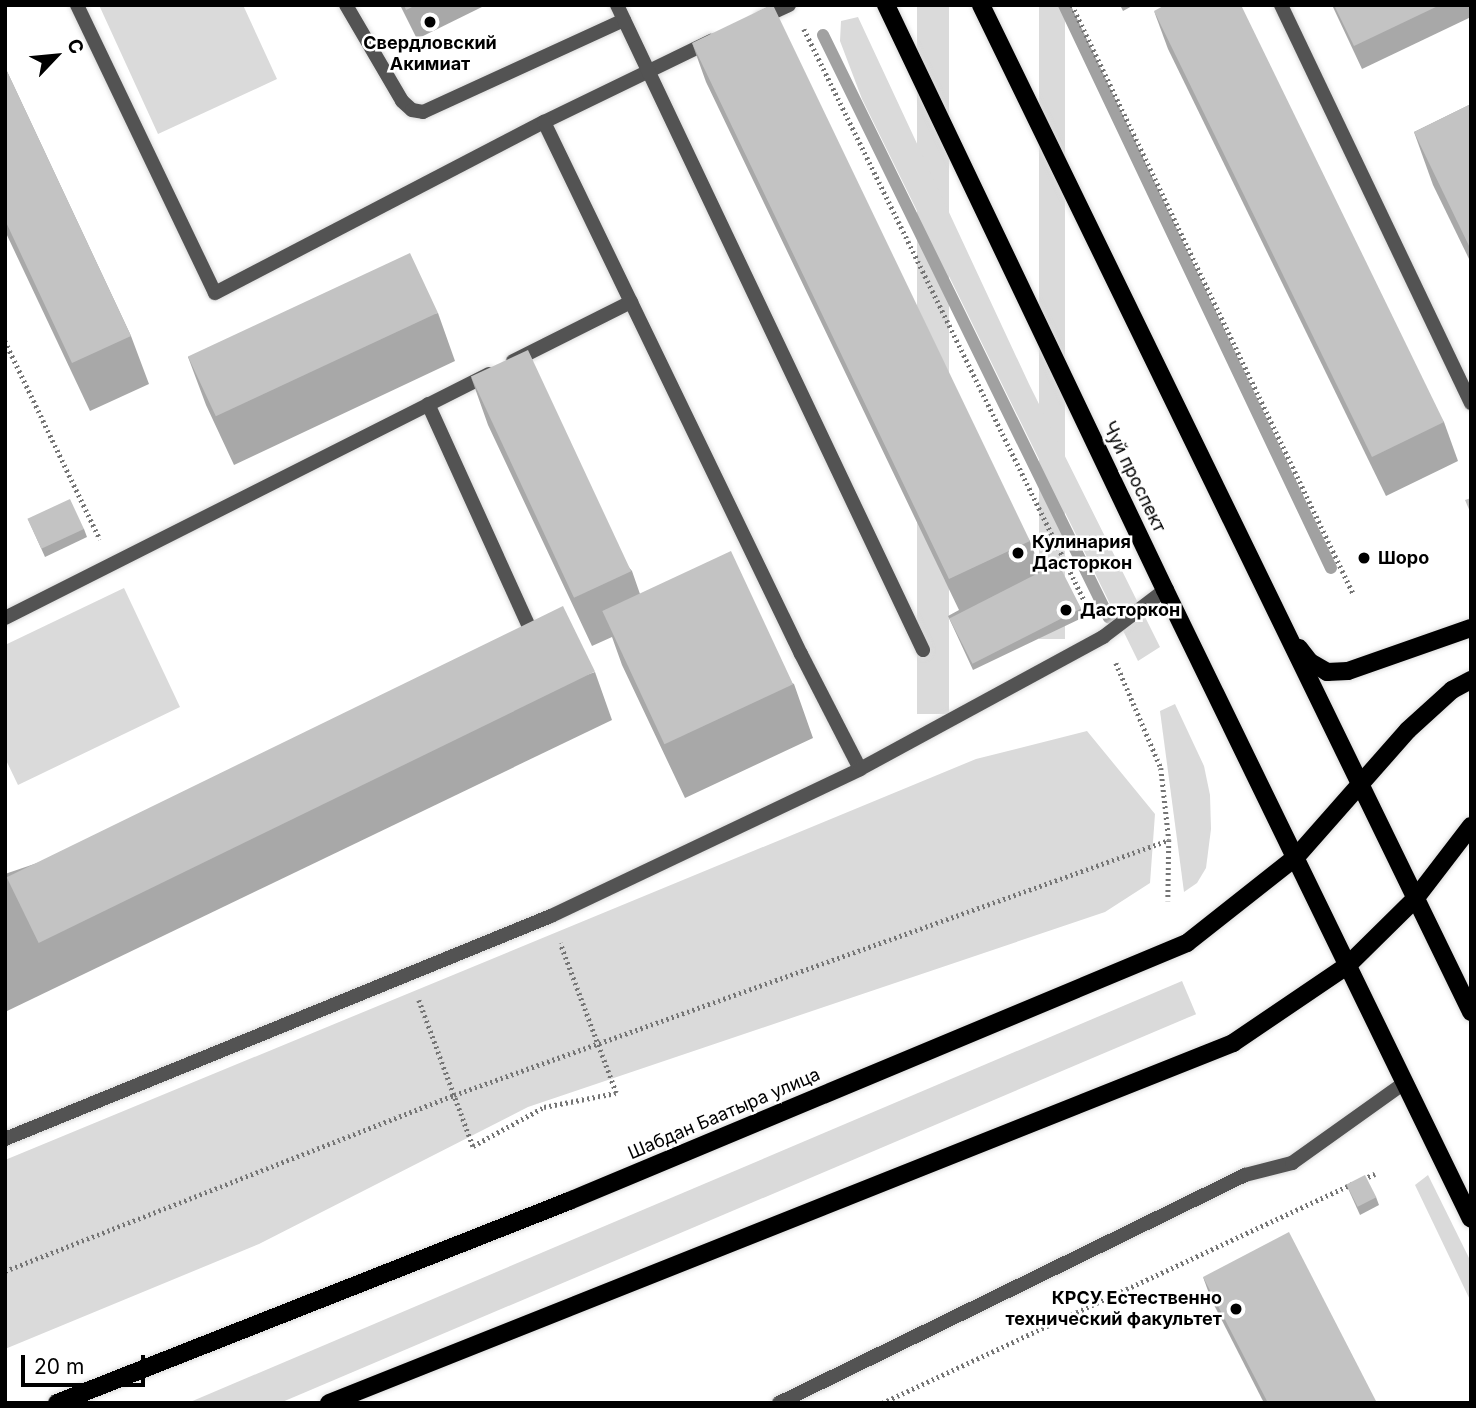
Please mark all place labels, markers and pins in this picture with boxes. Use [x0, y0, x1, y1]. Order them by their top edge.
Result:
marker: Свердловский Акимиат [422, 14, 438, 30]
place label: Свердловский Акимиат [363, 33, 497, 76]
place label: Кулинария Дасторкон [1032, 532, 1132, 574]
marker: Кулинария Дасторкон [1010, 545, 1026, 561]
place label: Шоро [1378, 547, 1429, 569]
marker: Шоро [1356, 550, 1372, 566]
place label: Дасторкон [1080, 599, 1180, 621]
marker: Дасторкон [1058, 602, 1074, 618]
place label: КРСУ Естественно технический факультет [1006, 1288, 1222, 1330]
marker: КРСУ Естественно технический факультет [1228, 1301, 1244, 1317]

